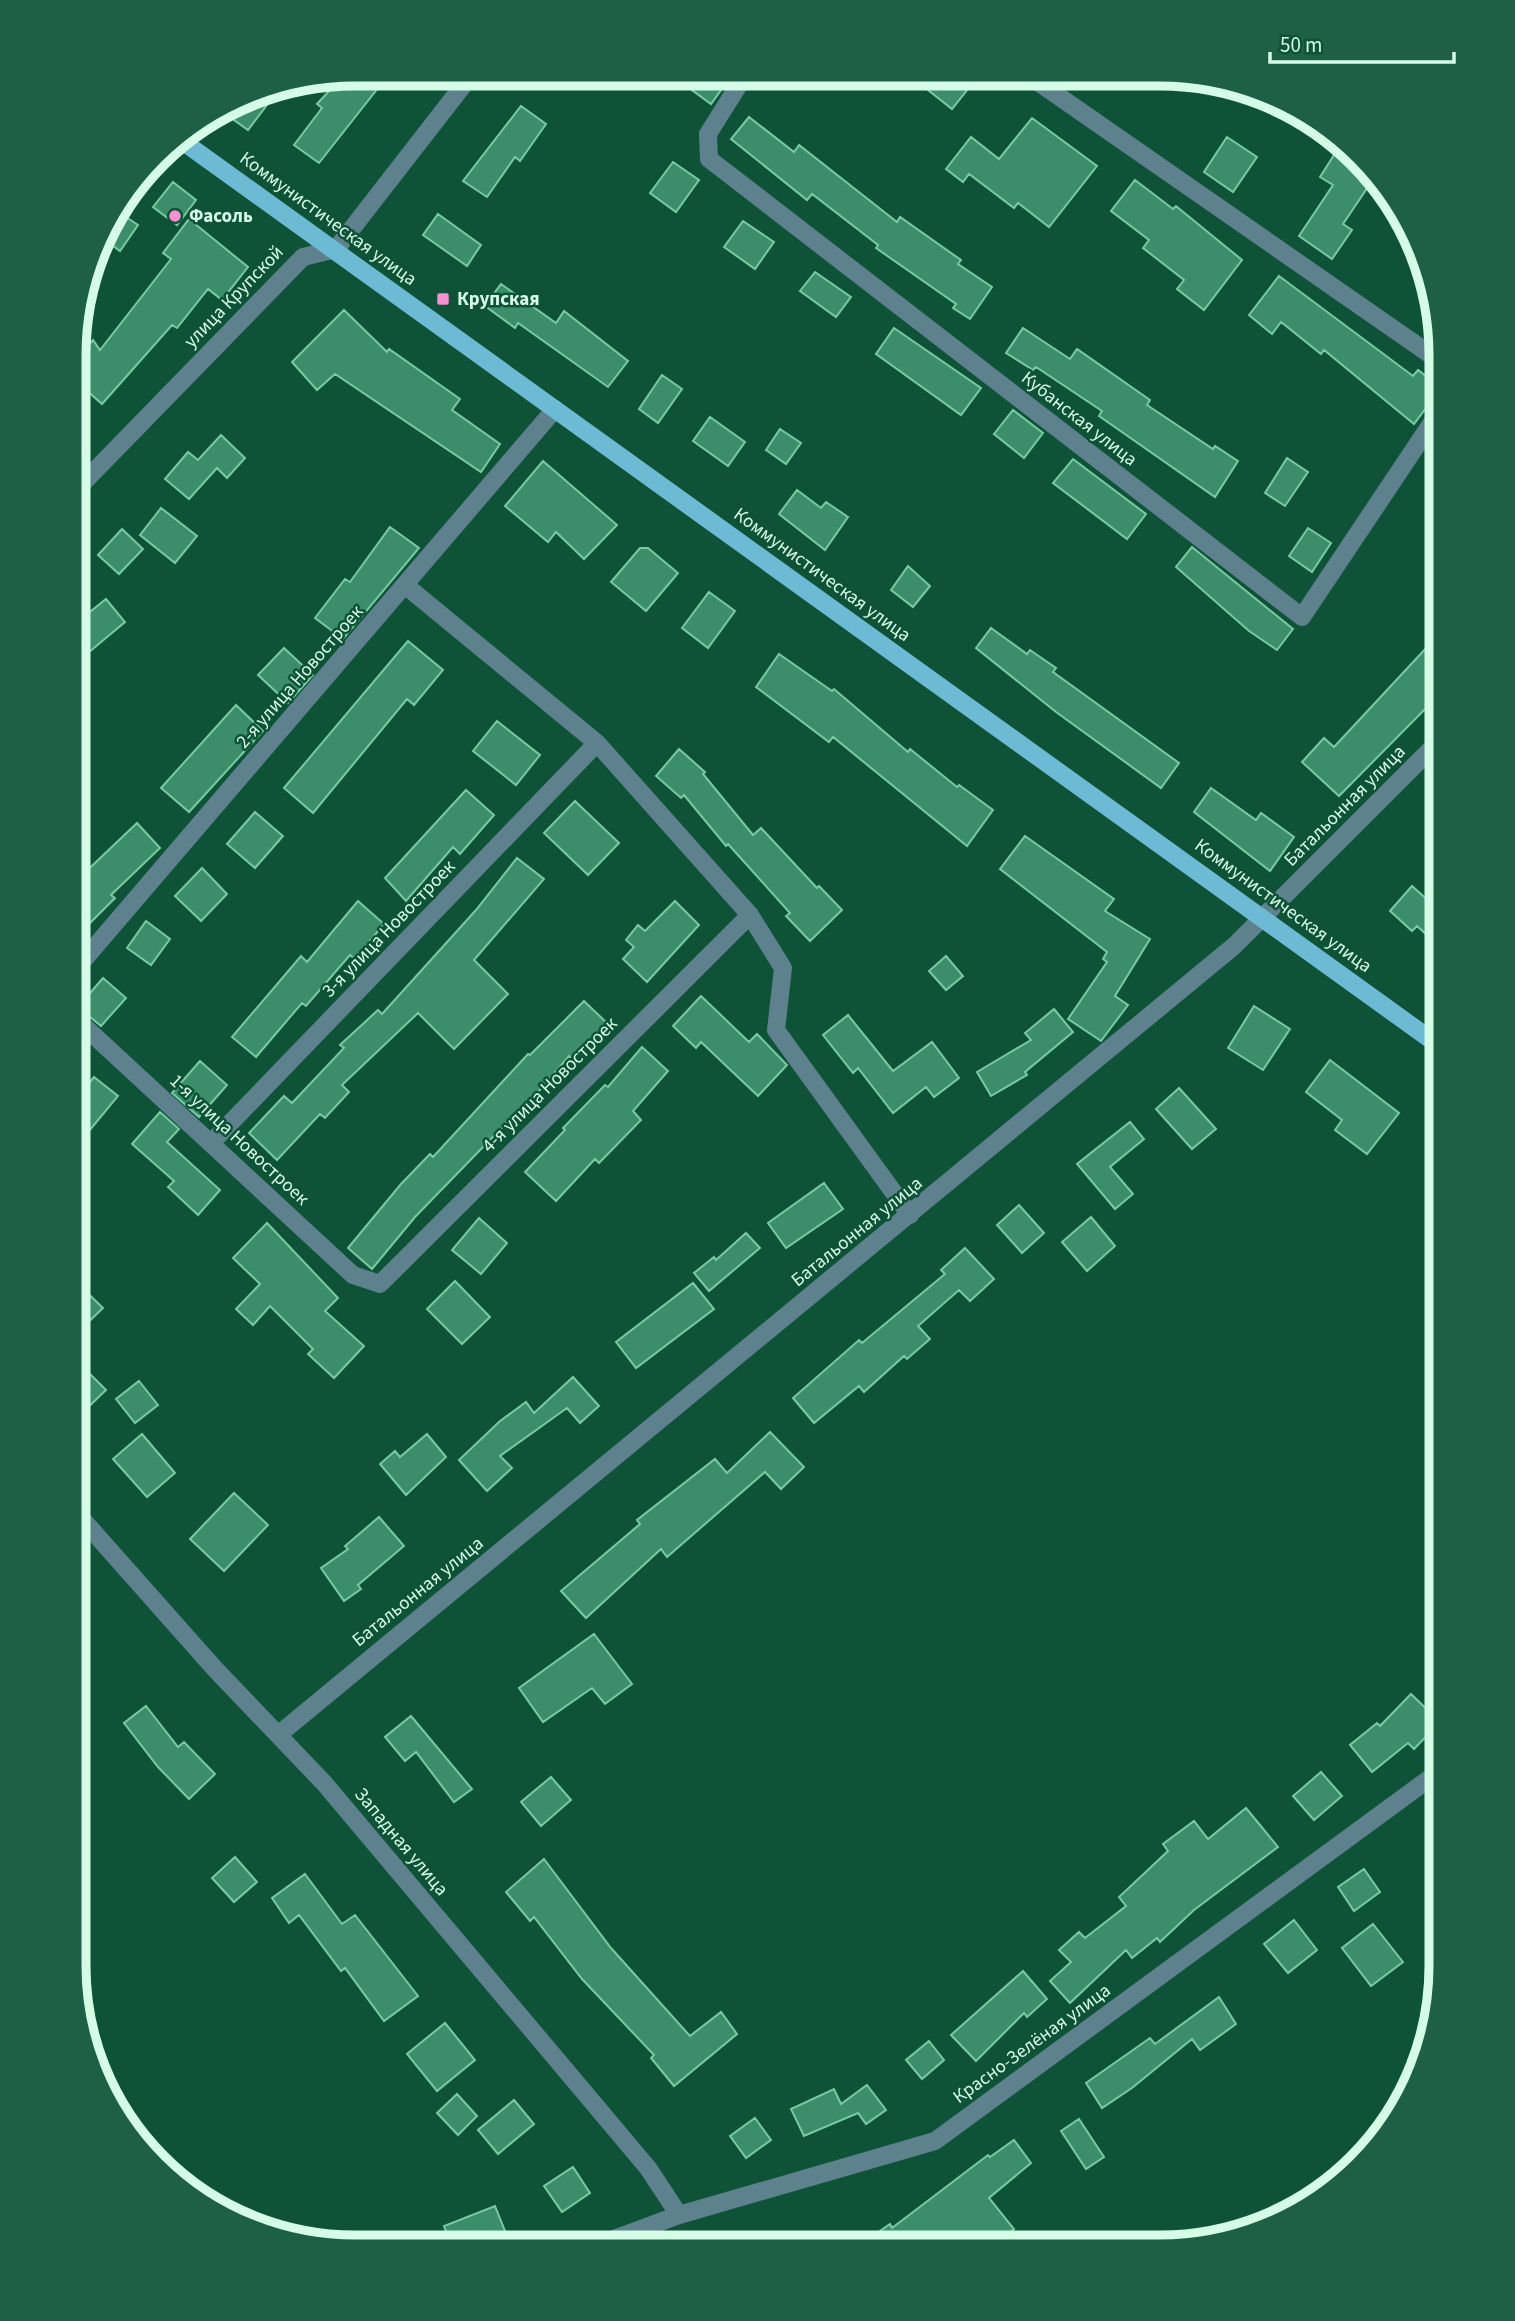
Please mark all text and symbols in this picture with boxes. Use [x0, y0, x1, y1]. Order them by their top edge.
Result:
scale bar [1270, 21, 1454, 65]
text: 50 m [1280, 30, 1322, 60]
street label: Коммунистическая улица [234, 145, 422, 293]
place label: Фасоль [189, 203, 253, 230]
marker: Фасоль [167, 208, 183, 224]
street label: улица Крупской [178, 240, 290, 354]
place label: Крупская [457, 286, 540, 313]
marker: Крупская [435, 291, 451, 307]
street label: Кубанская улица [1015, 365, 1143, 473]
street label: Коммунистическая улица [728, 501, 916, 649]
street label: 2-я улица Новостроек [230, 599, 370, 754]
street label: Батальонная улица [1278, 739, 1412, 873]
street label: Коммунистическая улица [1189, 832, 1377, 980]
street label: 3-я улица Новостроек [316, 854, 462, 1004]
street label: 4-я улица Новостроек [476, 1011, 624, 1159]
street label: 1-я улица Новостроек [163, 1068, 315, 1212]
street label: Батальонная улица [785, 1170, 929, 1294]
street label: Батальонная улица [346, 1530, 490, 1654]
street label: Западная улица [348, 1782, 454, 1902]
street label: Красно-Зелёная улица [948, 1977, 1116, 2111]

